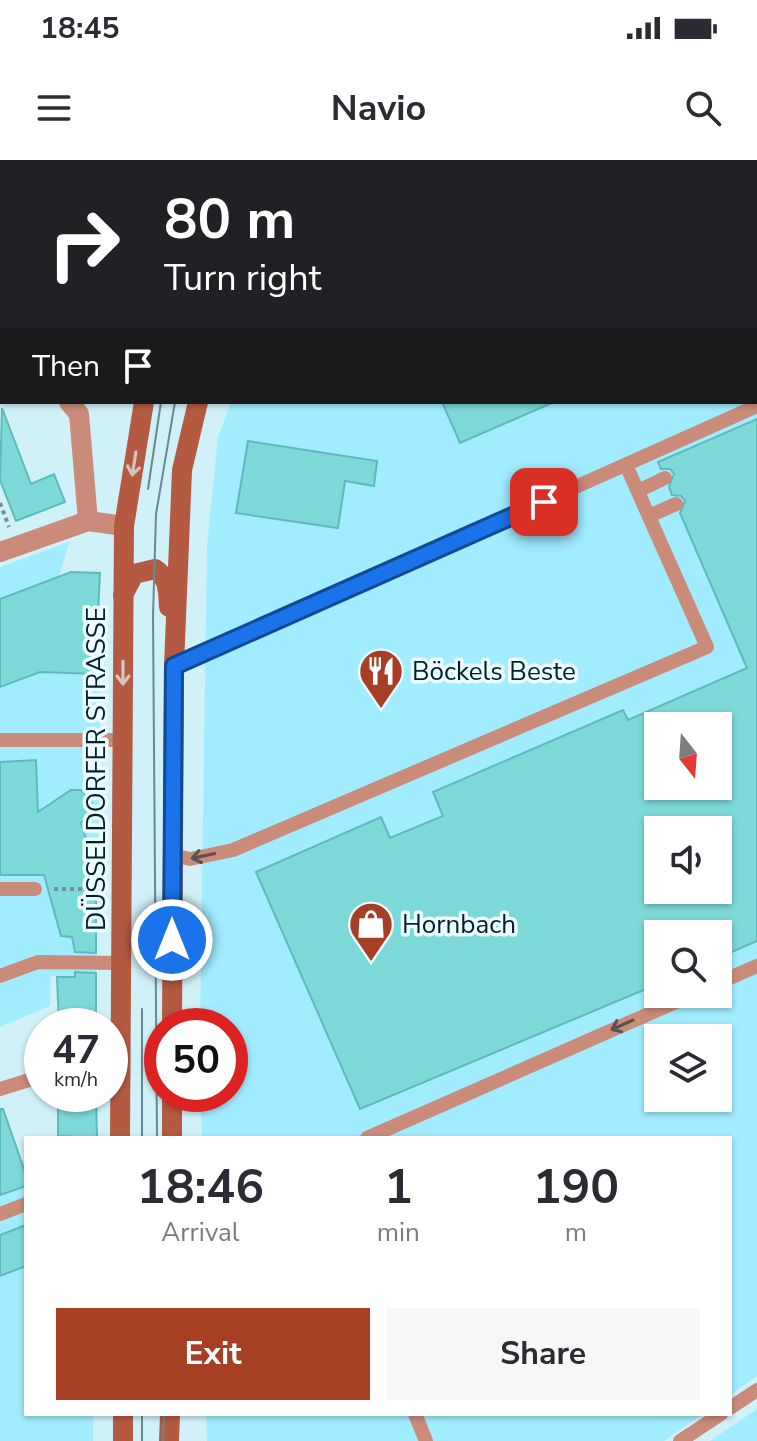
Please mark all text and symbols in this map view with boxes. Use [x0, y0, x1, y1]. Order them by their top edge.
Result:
text: 18:45 [40, 8, 119, 49]
text: Navio [331, 84, 426, 133]
icon: menu [32, 86, 76, 130]
icon: search [681, 86, 725, 130]
text: 80 m [164, 181, 295, 258]
icon: right [32, 192, 136, 296]
text: Turn right [164, 254, 321, 303]
icon: arrive [116, 344, 160, 388]
text: Then [32, 346, 100, 387]
one-way arrow [125, 451, 140, 476]
pin [510, 468, 578, 536]
icon: arrive [522, 480, 566, 524]
street label: DÜSSELDORFER STRASSE [79, 607, 114, 931]
restaurant icon: Böckels Beste [357, 647, 405, 710]
place label: Böckels Beste [412, 654, 576, 689]
one-way arrow [115, 659, 130, 686]
north arrow [644, 712, 732, 800]
map controls [644, 712, 732, 1112]
button: sound [644, 816, 732, 904]
one-way arrow [190, 849, 216, 864]
position arrow [130, 898, 214, 982]
shop icon: Hornbach [347, 900, 395, 963]
place label: Hornbach [402, 907, 516, 942]
button: search [644, 920, 732, 1008]
speed limit sign: 50 [144, 1008, 248, 1112]
one-way arrow [610, 1019, 635, 1034]
text: 47 [52, 1023, 100, 1077]
button: layers [644, 1024, 732, 1112]
text: km/h [54, 1066, 98, 1093]
text: 18:46 [137, 1154, 264, 1220]
text: 1 [384, 1154, 413, 1220]
text: 190 [533, 1154, 619, 1220]
text: Arrival [161, 1215, 240, 1250]
text: min [377, 1215, 420, 1250]
text: m [565, 1215, 587, 1250]
button: Exit [56, 1308, 370, 1400]
button: Share [386, 1308, 700, 1400]

